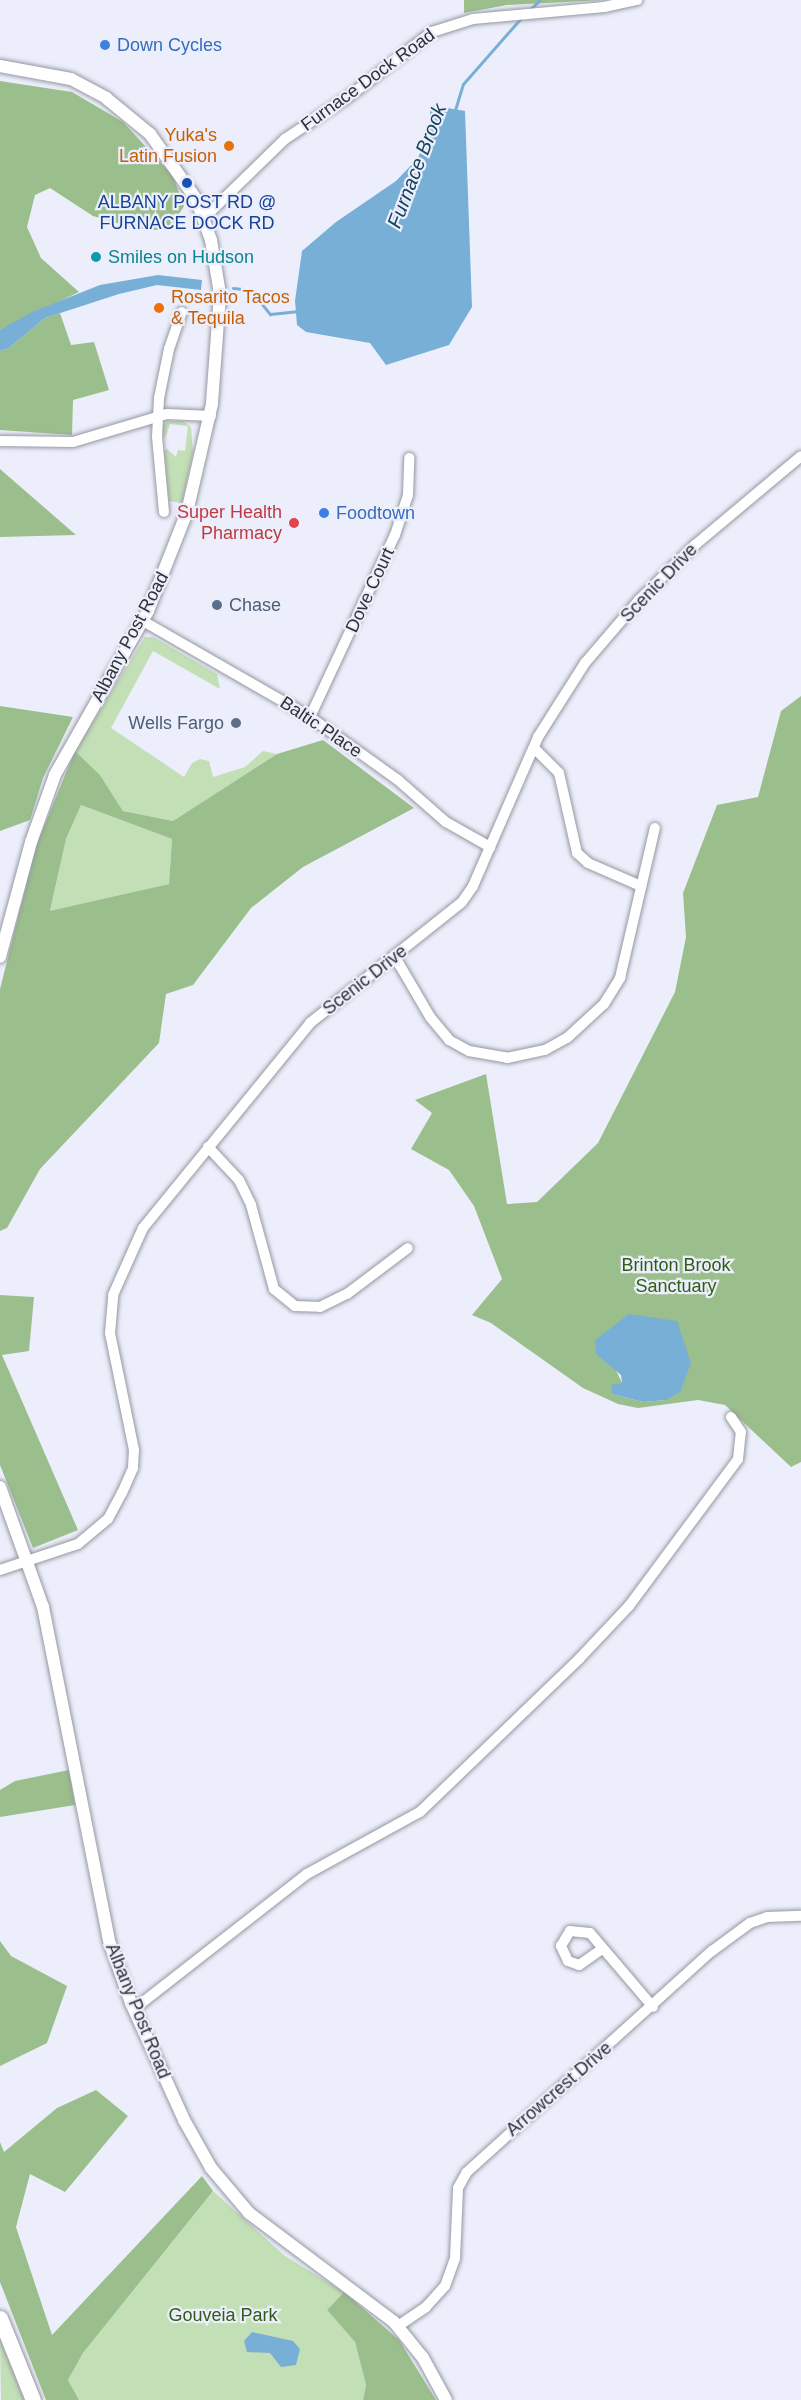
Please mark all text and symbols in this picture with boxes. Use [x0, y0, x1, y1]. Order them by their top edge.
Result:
street label: Furnace Dock Road [297, 24, 439, 136]
place label: Down Cycles [117, 34, 222, 56]
marker: Down Cycles [98, 38, 112, 52]
water label: Furnace Brook [382, 100, 452, 232]
place label: Yuka's Latin Fusion [119, 125, 217, 168]
marker: Yuka's Latin Fusion [222, 139, 236, 153]
marker: ALBANY POST RD @ FURNACE DOCK RD [180, 176, 194, 190]
place label: ALBANY POST RD @ FURNACE DOCK RD [97, 192, 277, 234]
place label: Smiles on Hudson [108, 246, 254, 268]
marker: Smiles on Hudson [89, 250, 103, 264]
place label: Rosarito Tacos & Tequila [171, 287, 290, 330]
marker: Rosarito Tacos & Tequila [152, 301, 166, 315]
place label: Super Health Pharmacy [177, 502, 282, 544]
place label: Foodtown [336, 502, 415, 524]
marker: Foodtown [317, 506, 331, 520]
marker: Super Health Pharmacy [287, 516, 301, 530]
street label: Scenic Drive [616, 539, 702, 627]
street label: Dove Court [341, 544, 399, 636]
street label: Albany Post Road [87, 568, 173, 706]
place label: Chase [229, 594, 281, 616]
marker: Chase [210, 598, 224, 612]
street label: Baltic Place [276, 692, 366, 762]
place label: Wells Fargo [128, 712, 224, 734]
marker: Wells Fargo [229, 716, 243, 730]
street label: Scenic Drive [319, 940, 411, 1020]
park label: Brinton Brook Sanctuary [621, 1255, 731, 1298]
street label: Albany Post Road [101, 1940, 175, 2082]
street label: Arrowcrest Drive [502, 2037, 616, 2141]
park label: Gouveia Park [168, 2304, 278, 2326]

